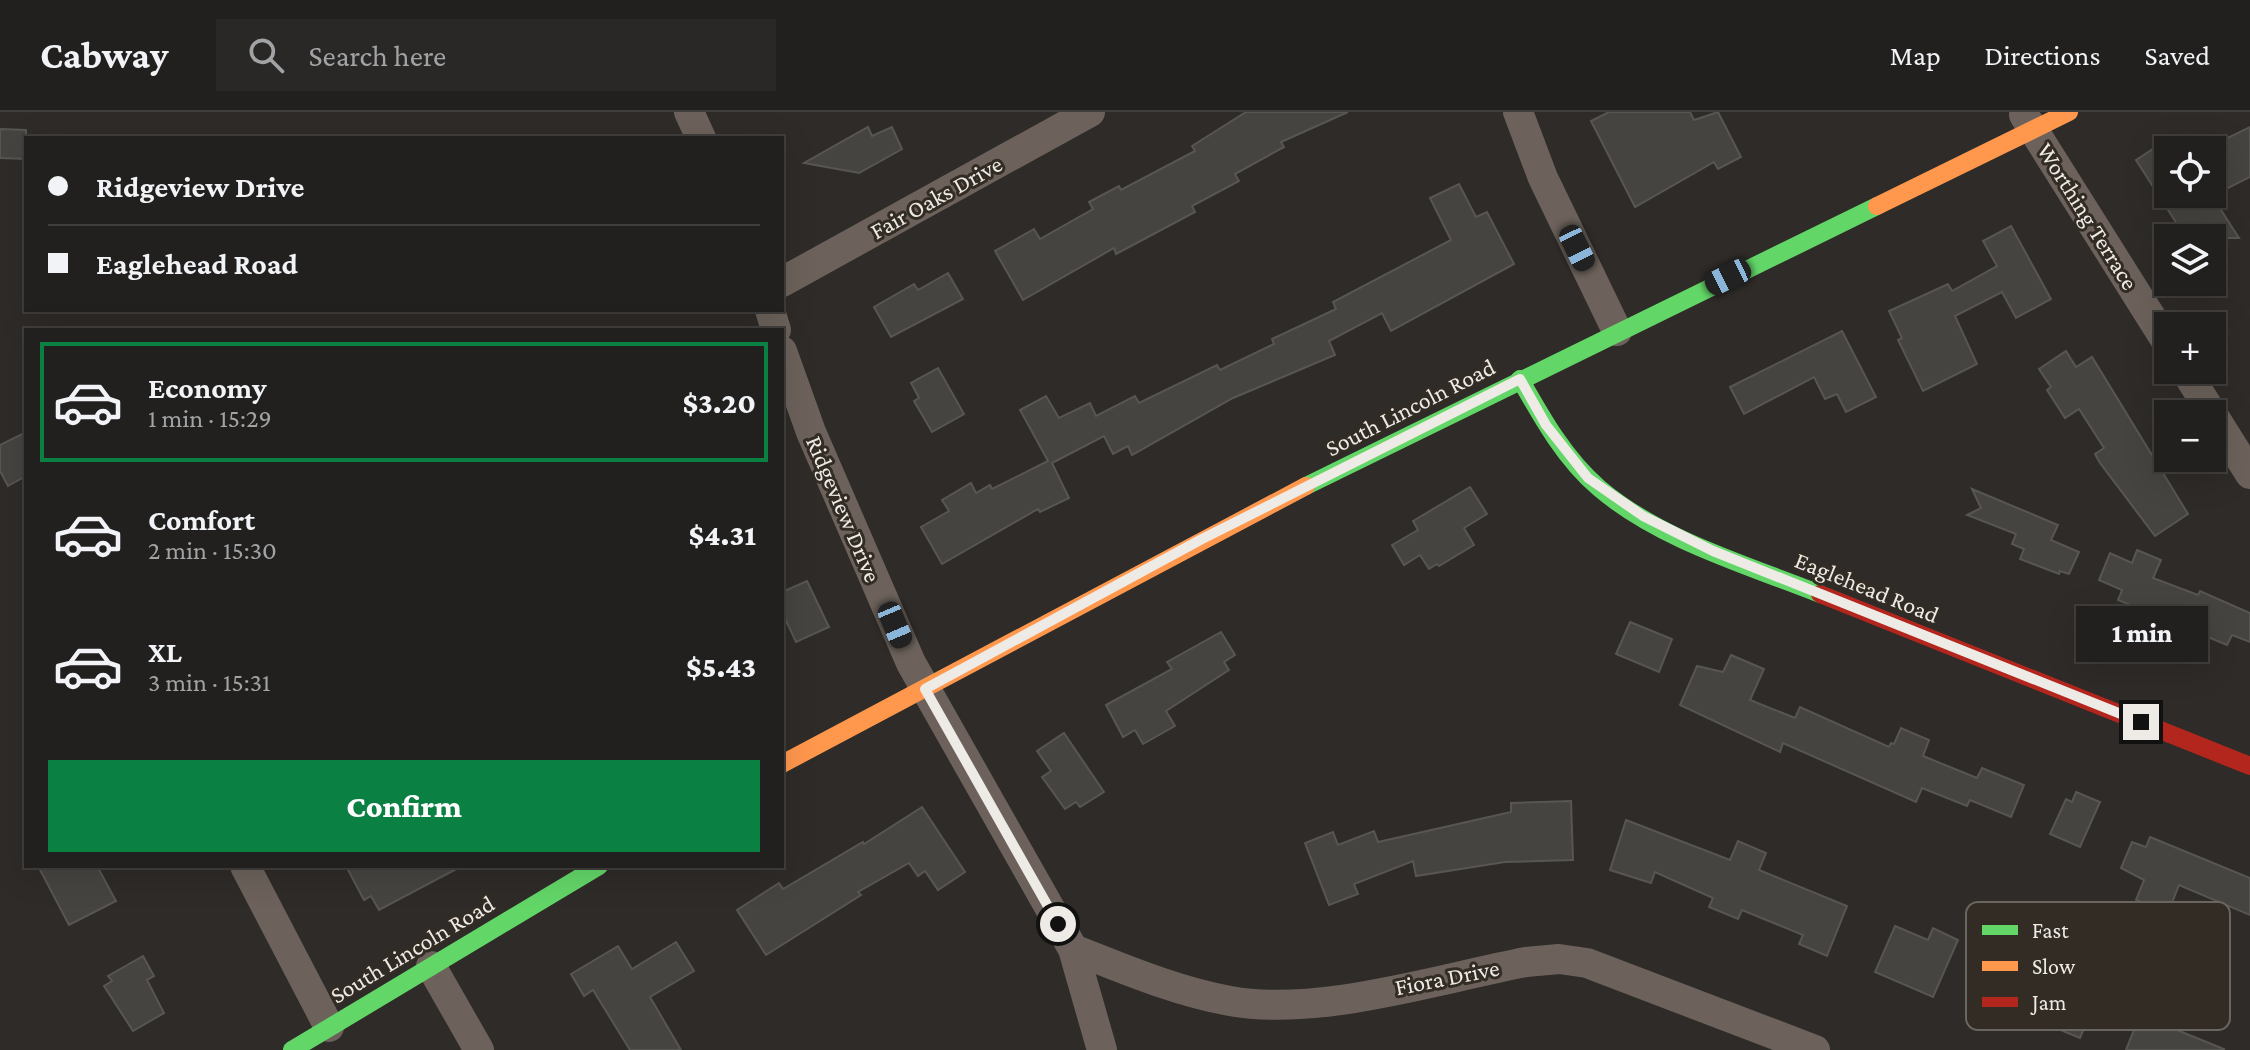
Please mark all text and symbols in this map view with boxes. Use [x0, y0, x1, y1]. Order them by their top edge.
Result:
search box [216, 19, 776, 91]
icon: search [244, 33, 288, 77]
text: Cabway [40, 34, 168, 76]
text: Search here [308, 39, 446, 72]
text: Map [1890, 40, 1941, 71]
text: Directions [1985, 40, 2100, 71]
text: Saved [2144, 40, 2210, 71]
map controls [2154, 136, 2226, 472]
button: locate [2154, 136, 2226, 208]
street label: Worthing Terrace [2032, 137, 2144, 295]
street label: Fair Oaks Drive [865, 150, 1007, 244]
text: Ridgeview Drive [96, 170, 304, 203]
car [1556, 221, 1598, 275]
button: layers [2154, 224, 2226, 296]
text: Eaglehead Road [96, 247, 298, 280]
car [1701, 256, 1755, 298]
button: + [2154, 312, 2226, 384]
street label: South Lincoln Road [1321, 352, 1500, 461]
icon: car [52, 366, 124, 438]
text: Economy [148, 371, 267, 404]
text: $3.20 [682, 386, 756, 419]
button: − [2154, 400, 2226, 472]
text: 1 min · 15:29 [148, 404, 272, 433]
street label: Ridgeview Drive [801, 432, 887, 586]
icon: car [52, 498, 124, 570]
text: Comfort [148, 503, 255, 536]
text: $4.31 [689, 518, 756, 551]
text: 2 min · 15:30 [148, 536, 277, 565]
street label: Eaglehead Road [1791, 546, 1943, 628]
car [875, 598, 915, 652]
callout: 1 min [2075, 606, 2207, 662]
text: 1 min [2112, 619, 2172, 648]
icon: car [52, 630, 124, 702]
text: XL [148, 635, 182, 668]
text: $5.43 [686, 650, 756, 683]
text: 3 min · 15:31 [148, 668, 271, 697]
route end [2123, 704, 2159, 740]
button: Confirm [48, 760, 760, 852]
street label: South Lincoln Road [325, 889, 499, 1009]
legend [1966, 902, 2230, 1030]
route start [1040, 906, 1076, 942]
text: Fast [2032, 918, 2069, 943]
street label: Fiora Drive [1393, 954, 1501, 1000]
text: Slow [2032, 954, 2076, 979]
text: Jam [2030, 990, 2067, 1015]

